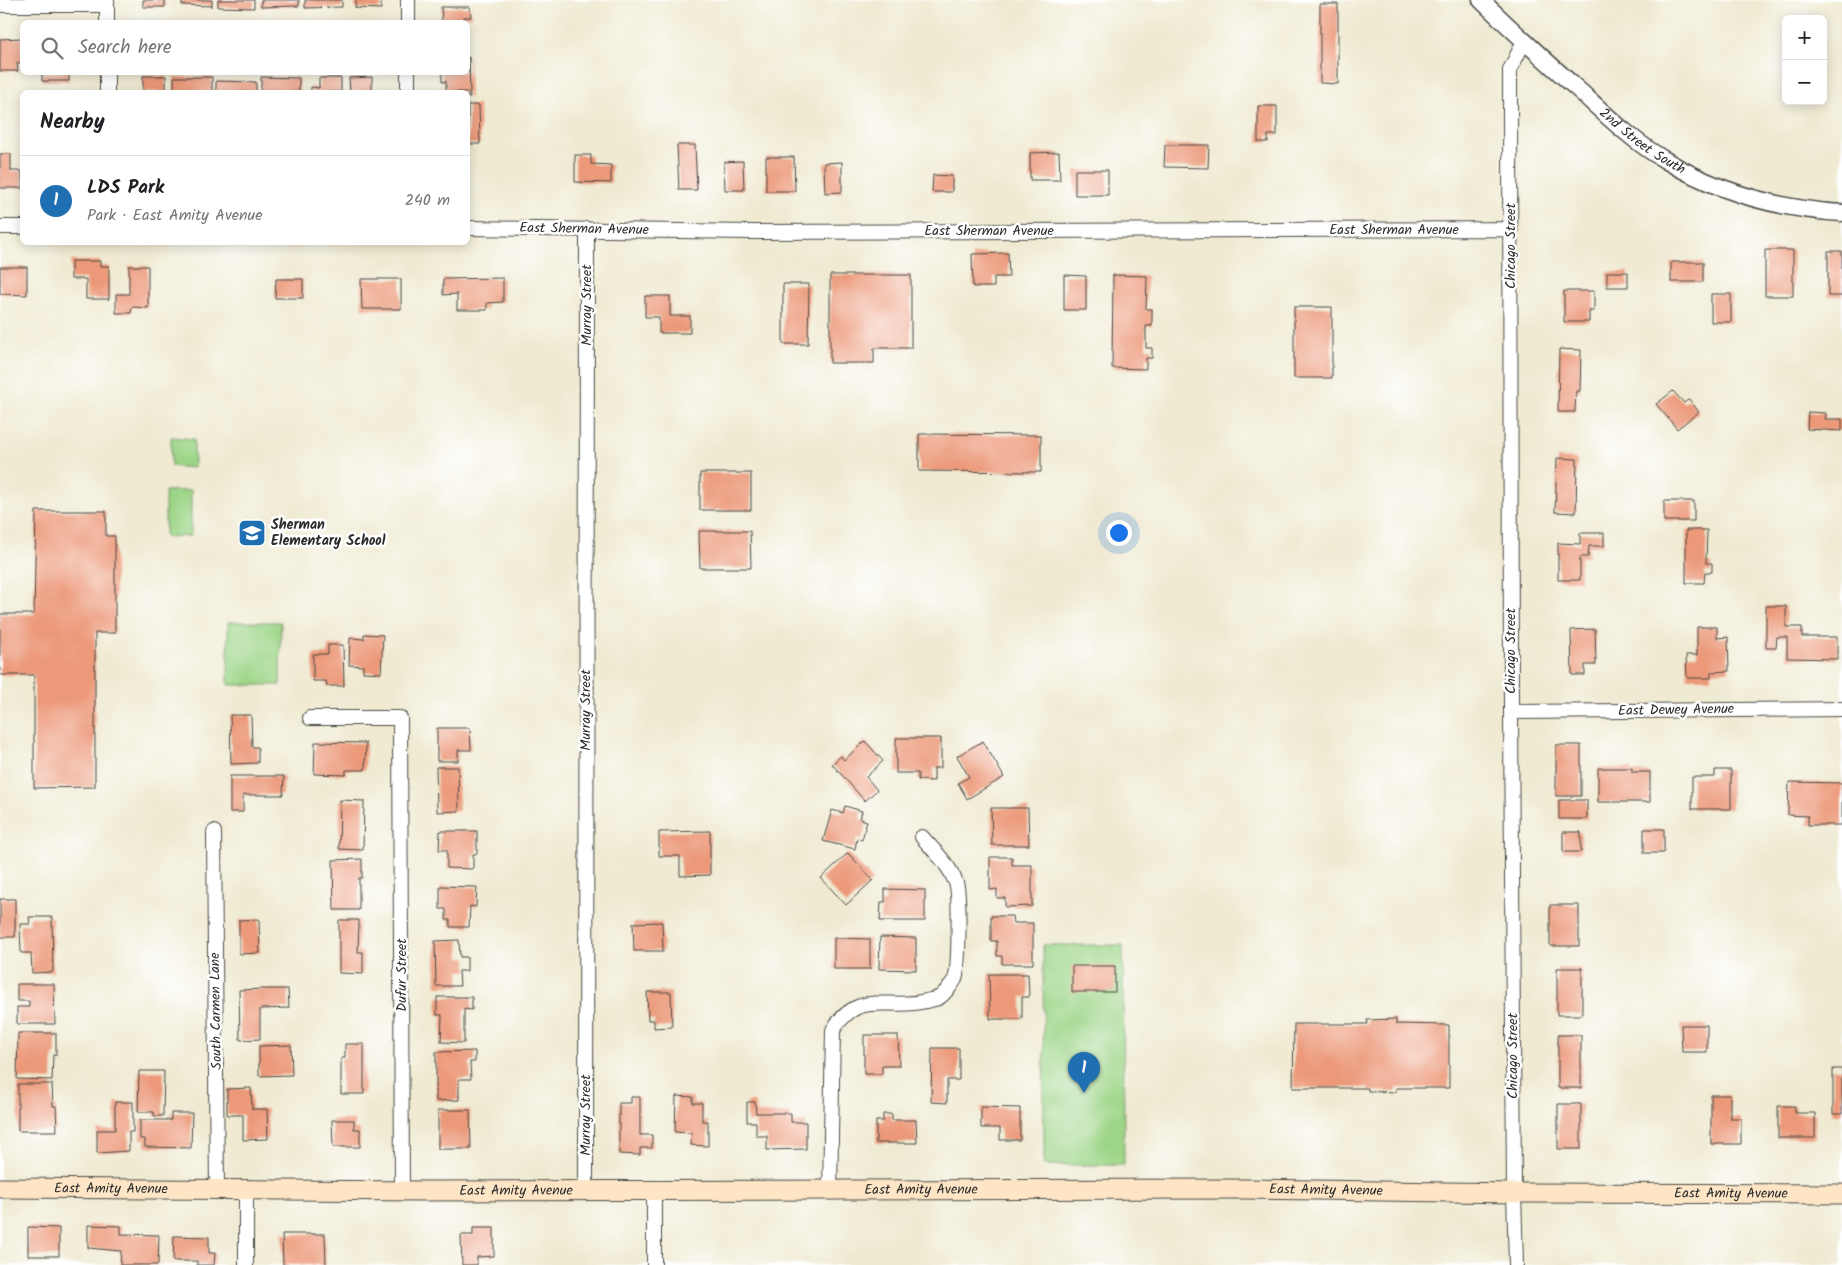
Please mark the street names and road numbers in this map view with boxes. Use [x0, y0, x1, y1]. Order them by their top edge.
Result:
street label: 2nd Street South [1594, 103, 1690, 181]
street label: Chicago Street [1500, 202, 1522, 289]
street label: East Sherman Avenue [519, 217, 650, 241]
street label: East Sherman Avenue [1329, 219, 1460, 241]
street label: East Sherman Avenue [924, 220, 1055, 242]
street label: Murray Street [576, 264, 598, 346]
street label: Chicago Street [1500, 607, 1522, 694]
street label: Murray Street [575, 669, 597, 751]
street label: East Dewey Avenue [1618, 698, 1735, 722]
street label: Dufur Street [391, 938, 413, 1012]
street label: South Carmen Lane [204, 952, 228, 1070]
street label: Chicago Street [1502, 1012, 1524, 1099]
street label: Murray Street [575, 1074, 597, 1156]
street label: East Amity Avenue [54, 1177, 169, 1200]
street label: East Amity Avenue [1269, 1178, 1384, 1202]
street label: East Amity Avenue [864, 1179, 979, 1201]
street label: East Amity Avenue [459, 1180, 574, 1202]
street label: East Amity Avenue [1674, 1182, 1789, 1205]

